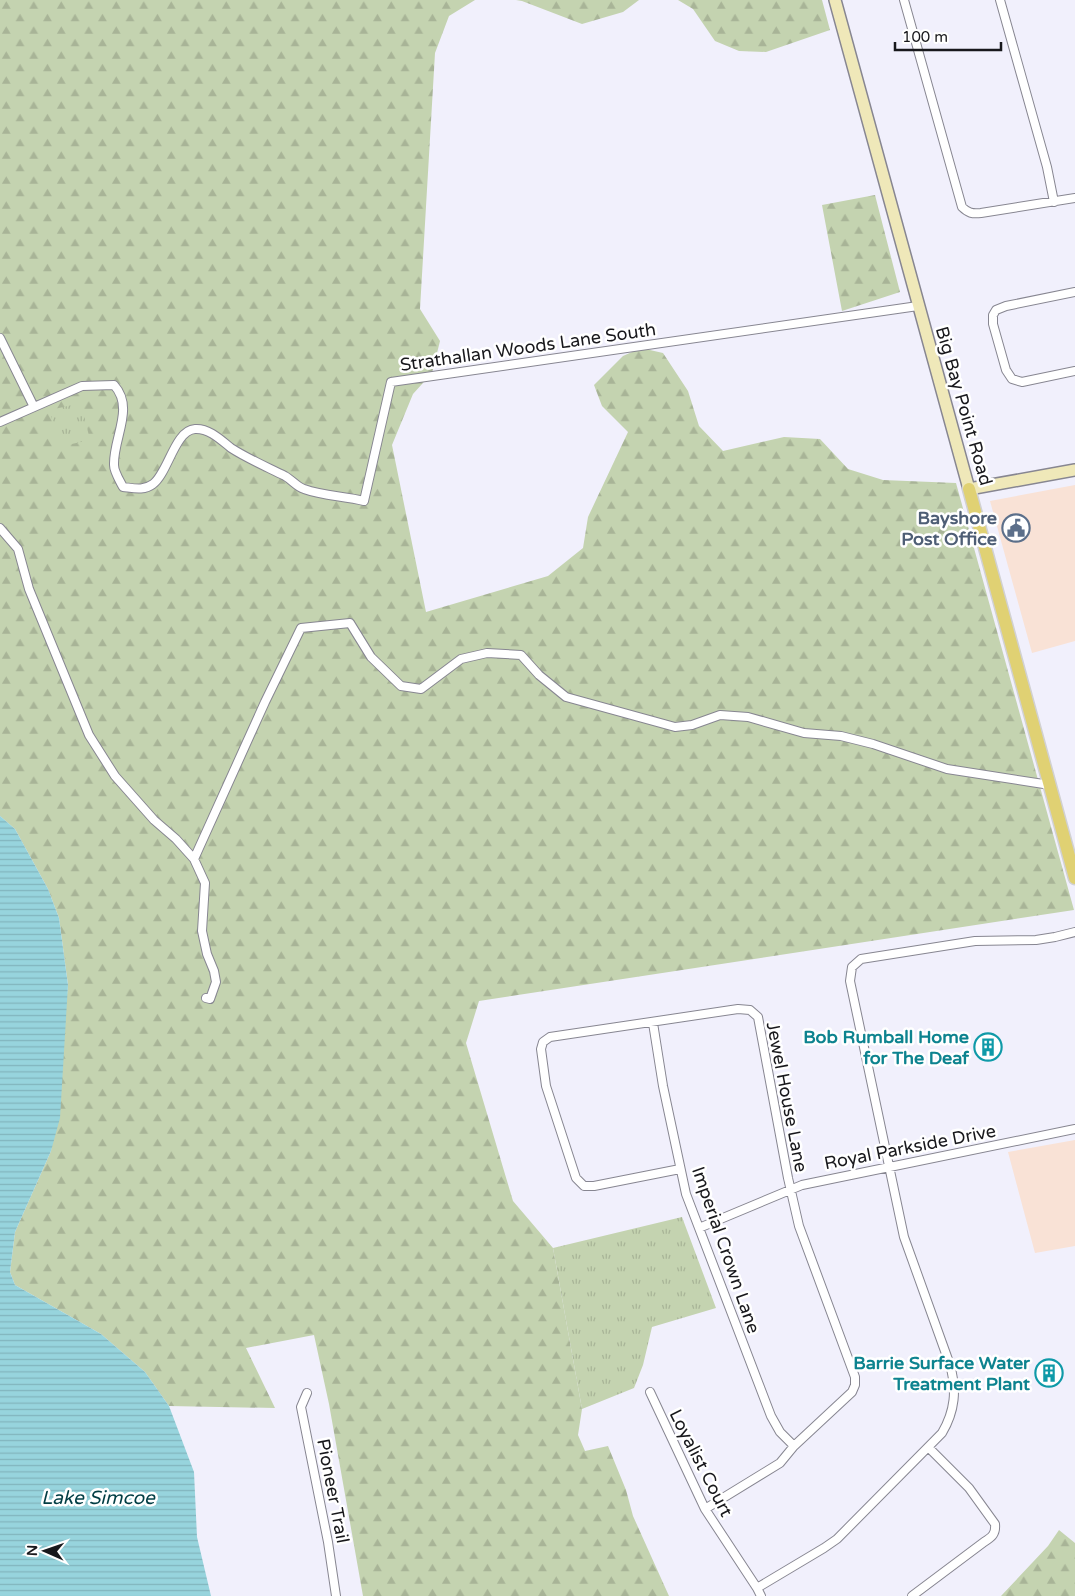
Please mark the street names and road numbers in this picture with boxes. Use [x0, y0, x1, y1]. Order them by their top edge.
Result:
street label: Strathallan Woods Lane South [399, 318, 657, 376]
street label: Big Bay Point Road [931, 324, 997, 488]
street label: Jewel House Lane [762, 1020, 812, 1174]
street label: Royal Parkside Drive [822, 1120, 998, 1174]
street label: Imperial Crown Lane [687, 1164, 765, 1336]
street label: Loyalist Court [664, 1405, 738, 1521]
street label: Pioneer Trail [312, 1437, 354, 1545]

